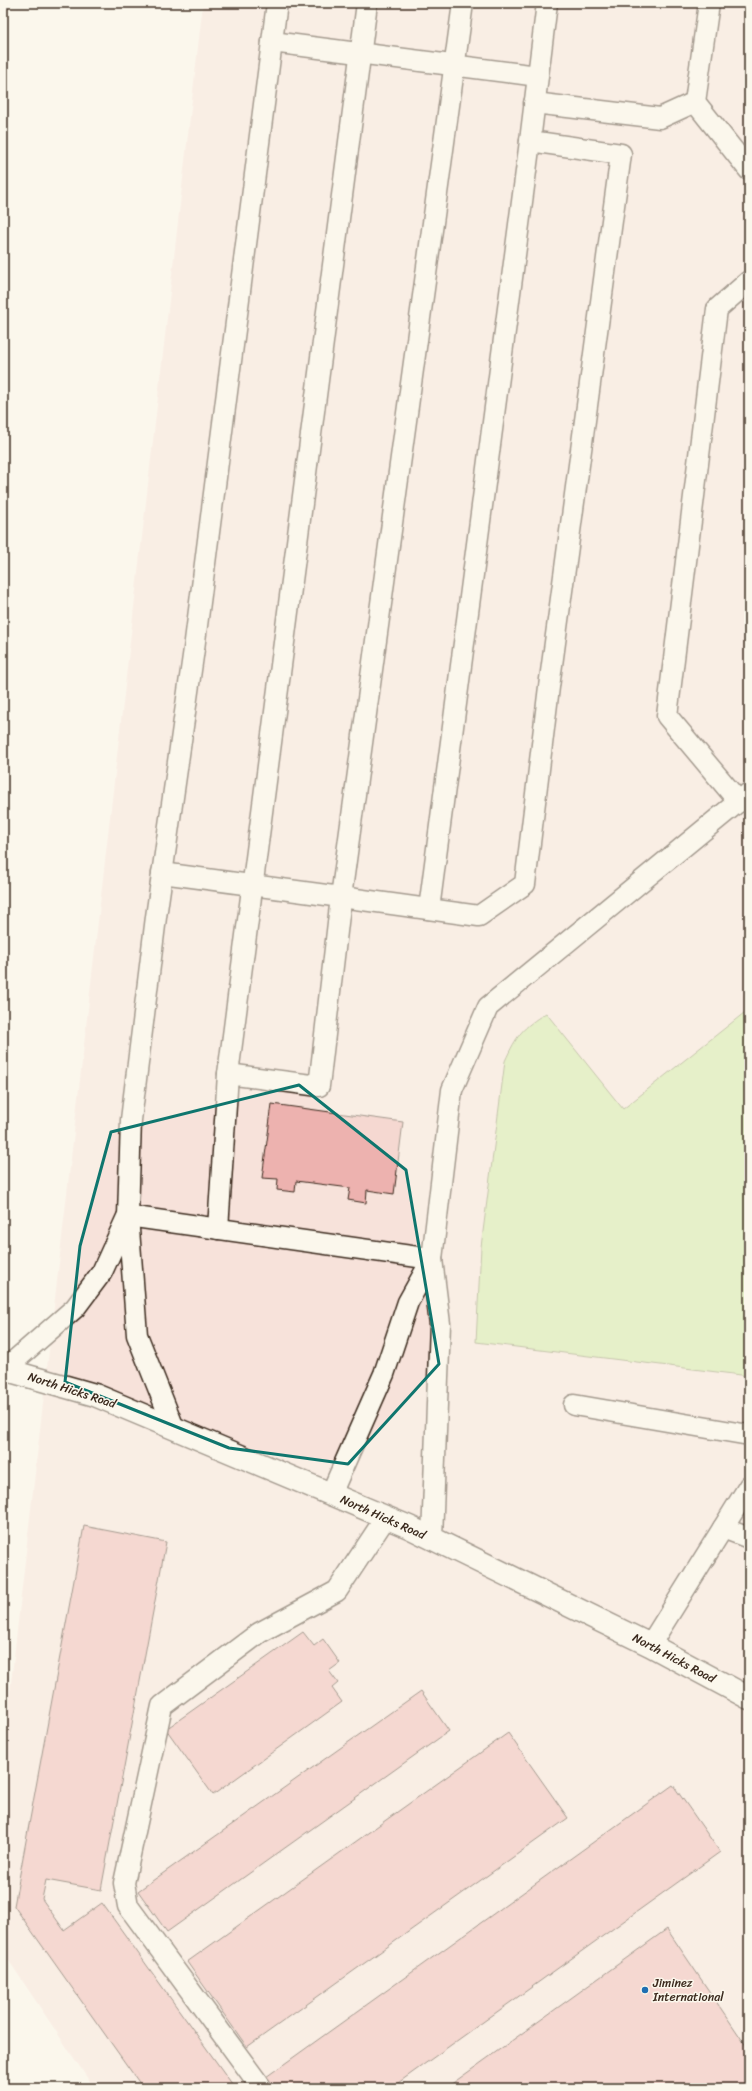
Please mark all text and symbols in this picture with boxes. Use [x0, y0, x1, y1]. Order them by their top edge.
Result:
street label: North Hicks Road [25, 1365, 121, 1415]
street label: North Hicks Road [337, 1488, 431, 1546]
street label: North Hicks Road [628, 1627, 721, 1690]
place label: Jiminez International [652, 1972, 724, 2008]
marker: Jiminez International [640, 1985, 650, 1995]

